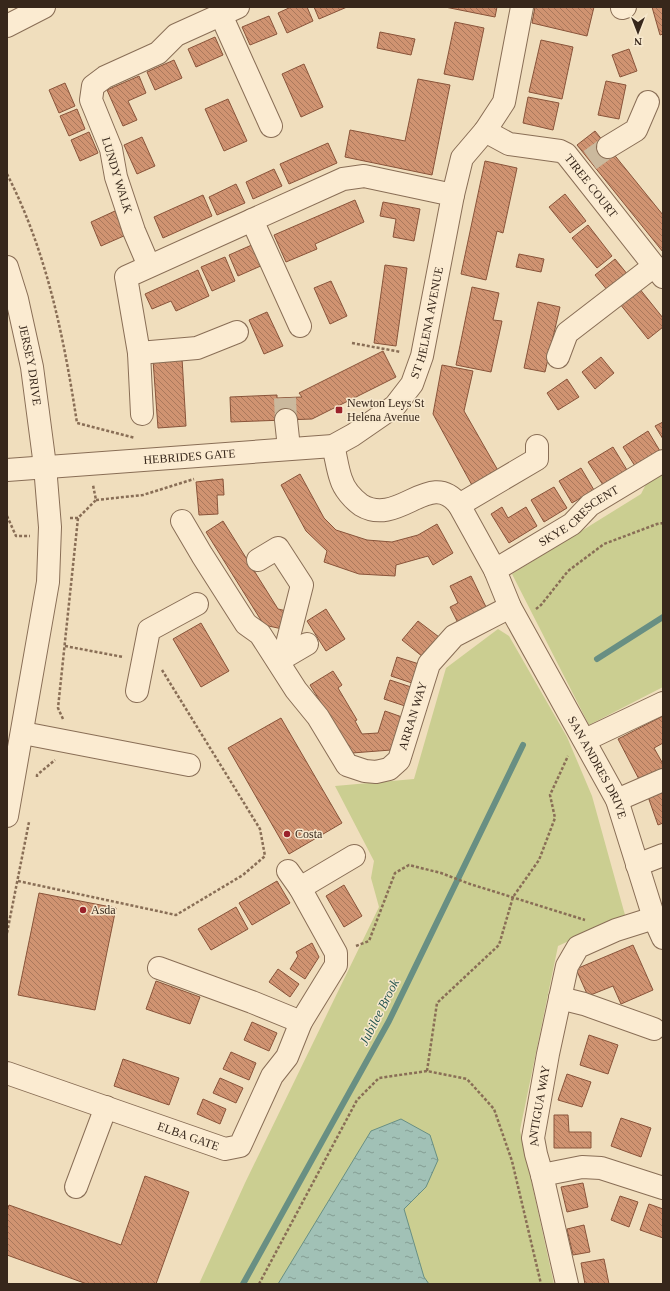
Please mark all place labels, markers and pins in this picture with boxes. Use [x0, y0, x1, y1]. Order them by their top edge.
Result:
place label: Newton Leys St Helena Avenue [347, 396, 425, 424]
marker: Newton Leys St Helena Avenue [334, 405, 344, 415]
place label: Costa [295, 827, 323, 841]
marker: Costa [282, 829, 292, 839]
place label: Asda [91, 903, 116, 917]
marker: Asda [78, 905, 88, 915]

